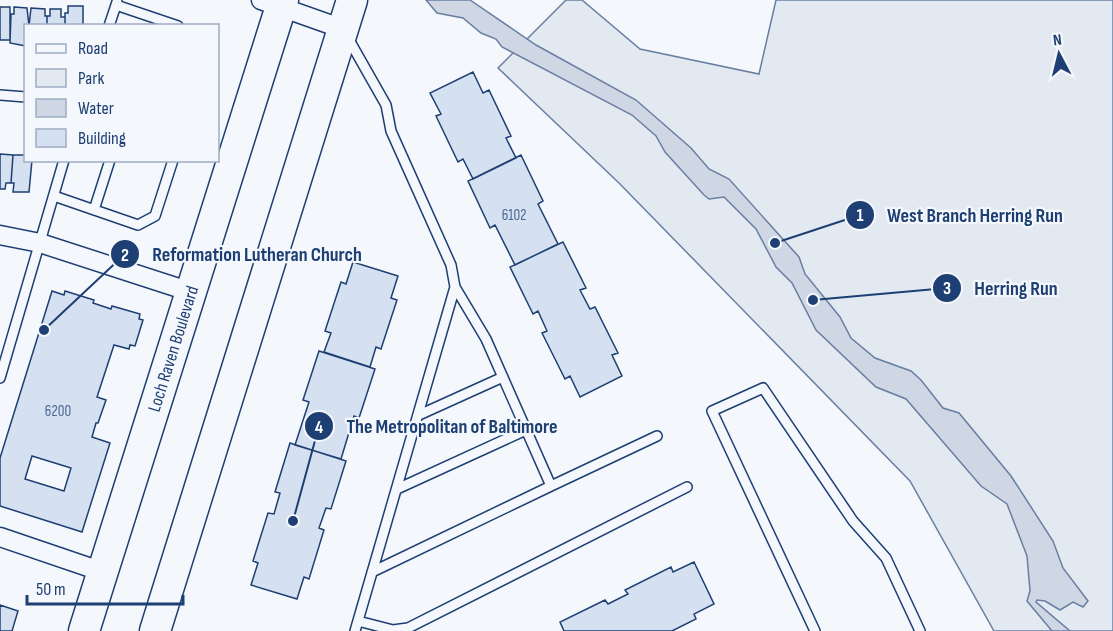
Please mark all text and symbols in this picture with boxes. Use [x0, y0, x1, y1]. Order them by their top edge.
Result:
legend [24, 24, 219, 162]
north arrow [1029, 24, 1089, 84]
text: N [1052, 31, 1063, 51]
text: Road [78, 38, 108, 59]
text: Park [78, 68, 104, 89]
text: Water [78, 98, 114, 119]
text: Building [78, 128, 126, 149]
callout: West Branch Herring Run [845, 196, 1075, 234]
text: West Branch Herring Run [887, 204, 1063, 228]
text: 1 [856, 205, 864, 226]
house number: 6102 [502, 206, 526, 225]
callout: Reformation Lutheran Church [110, 235, 374, 273]
text: Reformation Lutheran Church [152, 243, 362, 267]
text: 2 [121, 245, 129, 266]
callout: Herring Run [932, 269, 1070, 307]
text: Herring Run [974, 277, 1058, 301]
text: 3 [943, 278, 951, 299]
street label: Loch Raven Boulevard [143, 283, 203, 414]
house number: 6200 [45, 402, 71, 421]
callout: The Metropolitan of Baltimore [304, 407, 569, 445]
text: The Metropolitan of Baltimore [346, 415, 558, 439]
text: 4 [315, 417, 324, 438]
scale bar [27, 568, 183, 606]
text: 50 m [36, 579, 66, 600]

